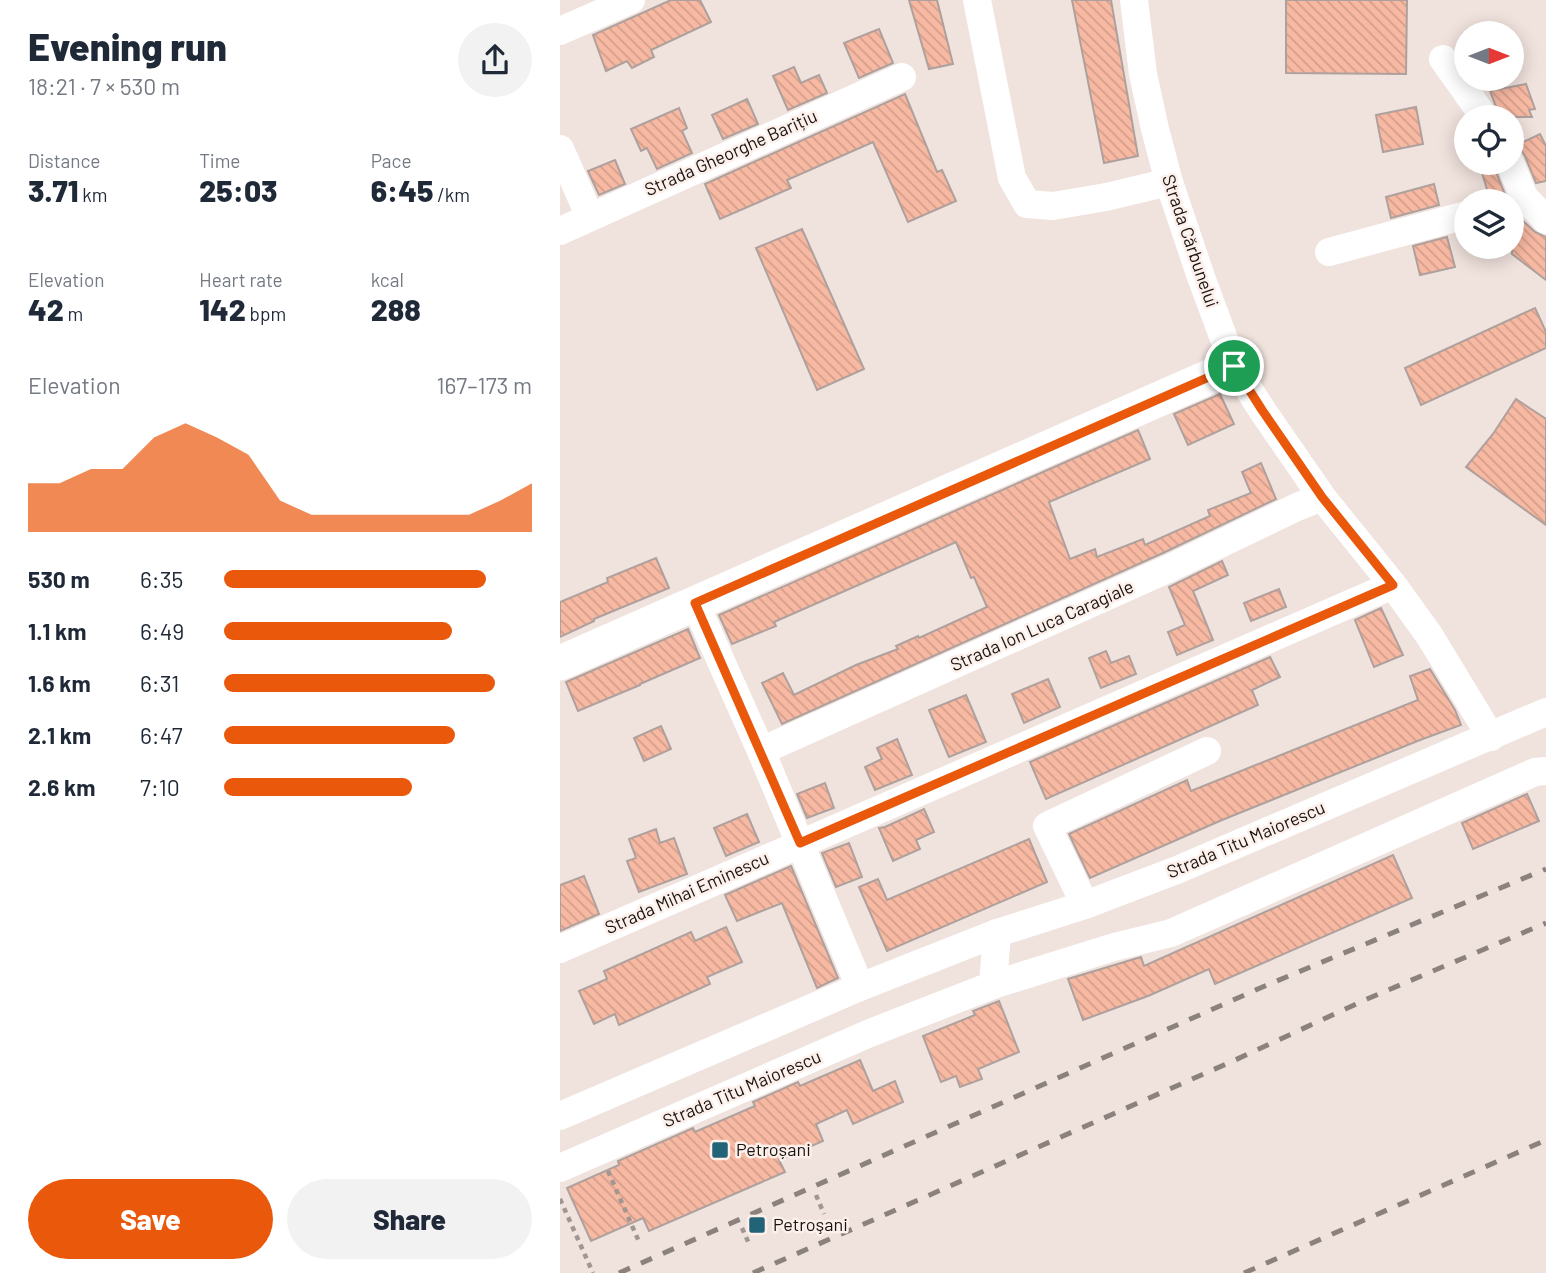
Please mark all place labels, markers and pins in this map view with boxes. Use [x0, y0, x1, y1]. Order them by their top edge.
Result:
pin [1204, 336, 1264, 396]
place label: Petroșani [736, 1138, 811, 1160]
marker: Petroșani [710, 1140, 730, 1160]
place label: Petroşani [773, 1213, 848, 1235]
marker: Petroşani [747, 1215, 767, 1235]

